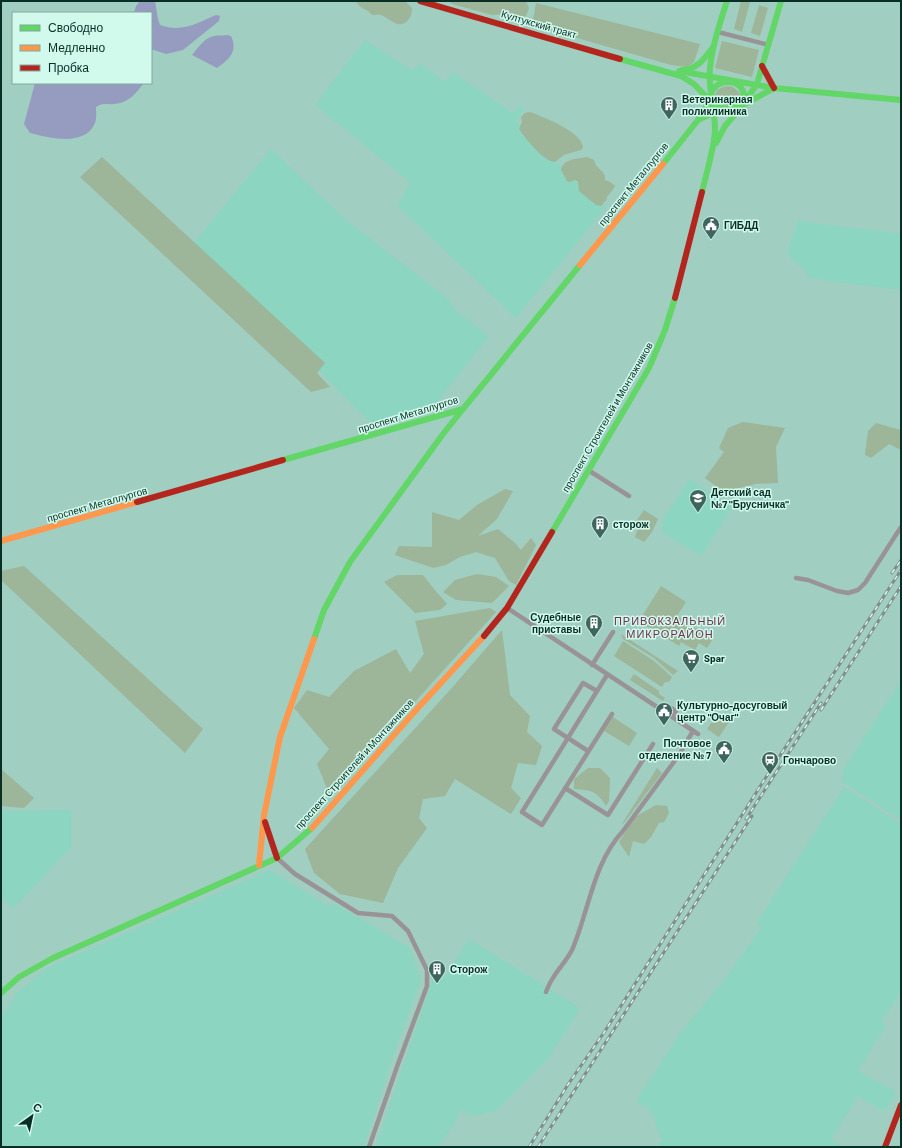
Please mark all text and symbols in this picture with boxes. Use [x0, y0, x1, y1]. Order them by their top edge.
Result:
street label: Култукский тракт [500, 7, 579, 41]
legend [12, 12, 152, 84]
text: Свободно [48, 20, 103, 35]
text: Медленно [48, 40, 105, 55]
text: Пробка [48, 60, 89, 75]
place label: Ветеринарная поликлиника [682, 93, 753, 117]
building icon: Ветеринарная поликлиника [659, 95, 679, 120]
street label: проспект Металлургов [596, 140, 670, 228]
public building icon: ГИБДД [701, 215, 721, 240]
place label: ГИБДД [724, 219, 758, 231]
street label: проспект Строителей и Монтажников [559, 340, 655, 494]
street label: проспект Металлургов [357, 393, 459, 435]
street label: проспект Металлургов [45, 484, 149, 524]
place label: Детский сад №7 "Брусничка" [711, 486, 789, 510]
school or university icon: Детский сад №7 "Брусничка" [688, 488, 708, 513]
building icon: сторож [590, 514, 610, 539]
place label: сторож [613, 518, 650, 530]
place label: Судебные приставы [530, 611, 581, 635]
building icon: Судебные приставы [584, 613, 604, 638]
district label: ПРИВОКЗАЛЬНЫЙ МИКРОРАЙОН [614, 614, 726, 640]
supermarket icon: Spar [681, 648, 701, 673]
place label: Spar [704, 652, 725, 664]
street label: проспект Строителей и Монтажников [292, 696, 416, 832]
place label: Культурно-досуговый центр "Очаг" [677, 699, 788, 723]
public building icon: Культурно-досуговый центр "Очаг" [654, 701, 674, 726]
place label: Почтовое отделение № 7 [639, 737, 711, 761]
public building icon: Почтовое отделение № 7 [714, 739, 734, 764]
station icon: Гончарово [760, 750, 780, 775]
place label: Гончарово [783, 754, 836, 766]
building icon: Сторож [427, 959, 447, 984]
place label: Сторож [450, 963, 488, 975]
north arrow [12, 1096, 52, 1136]
text: С [31, 1100, 45, 1115]

